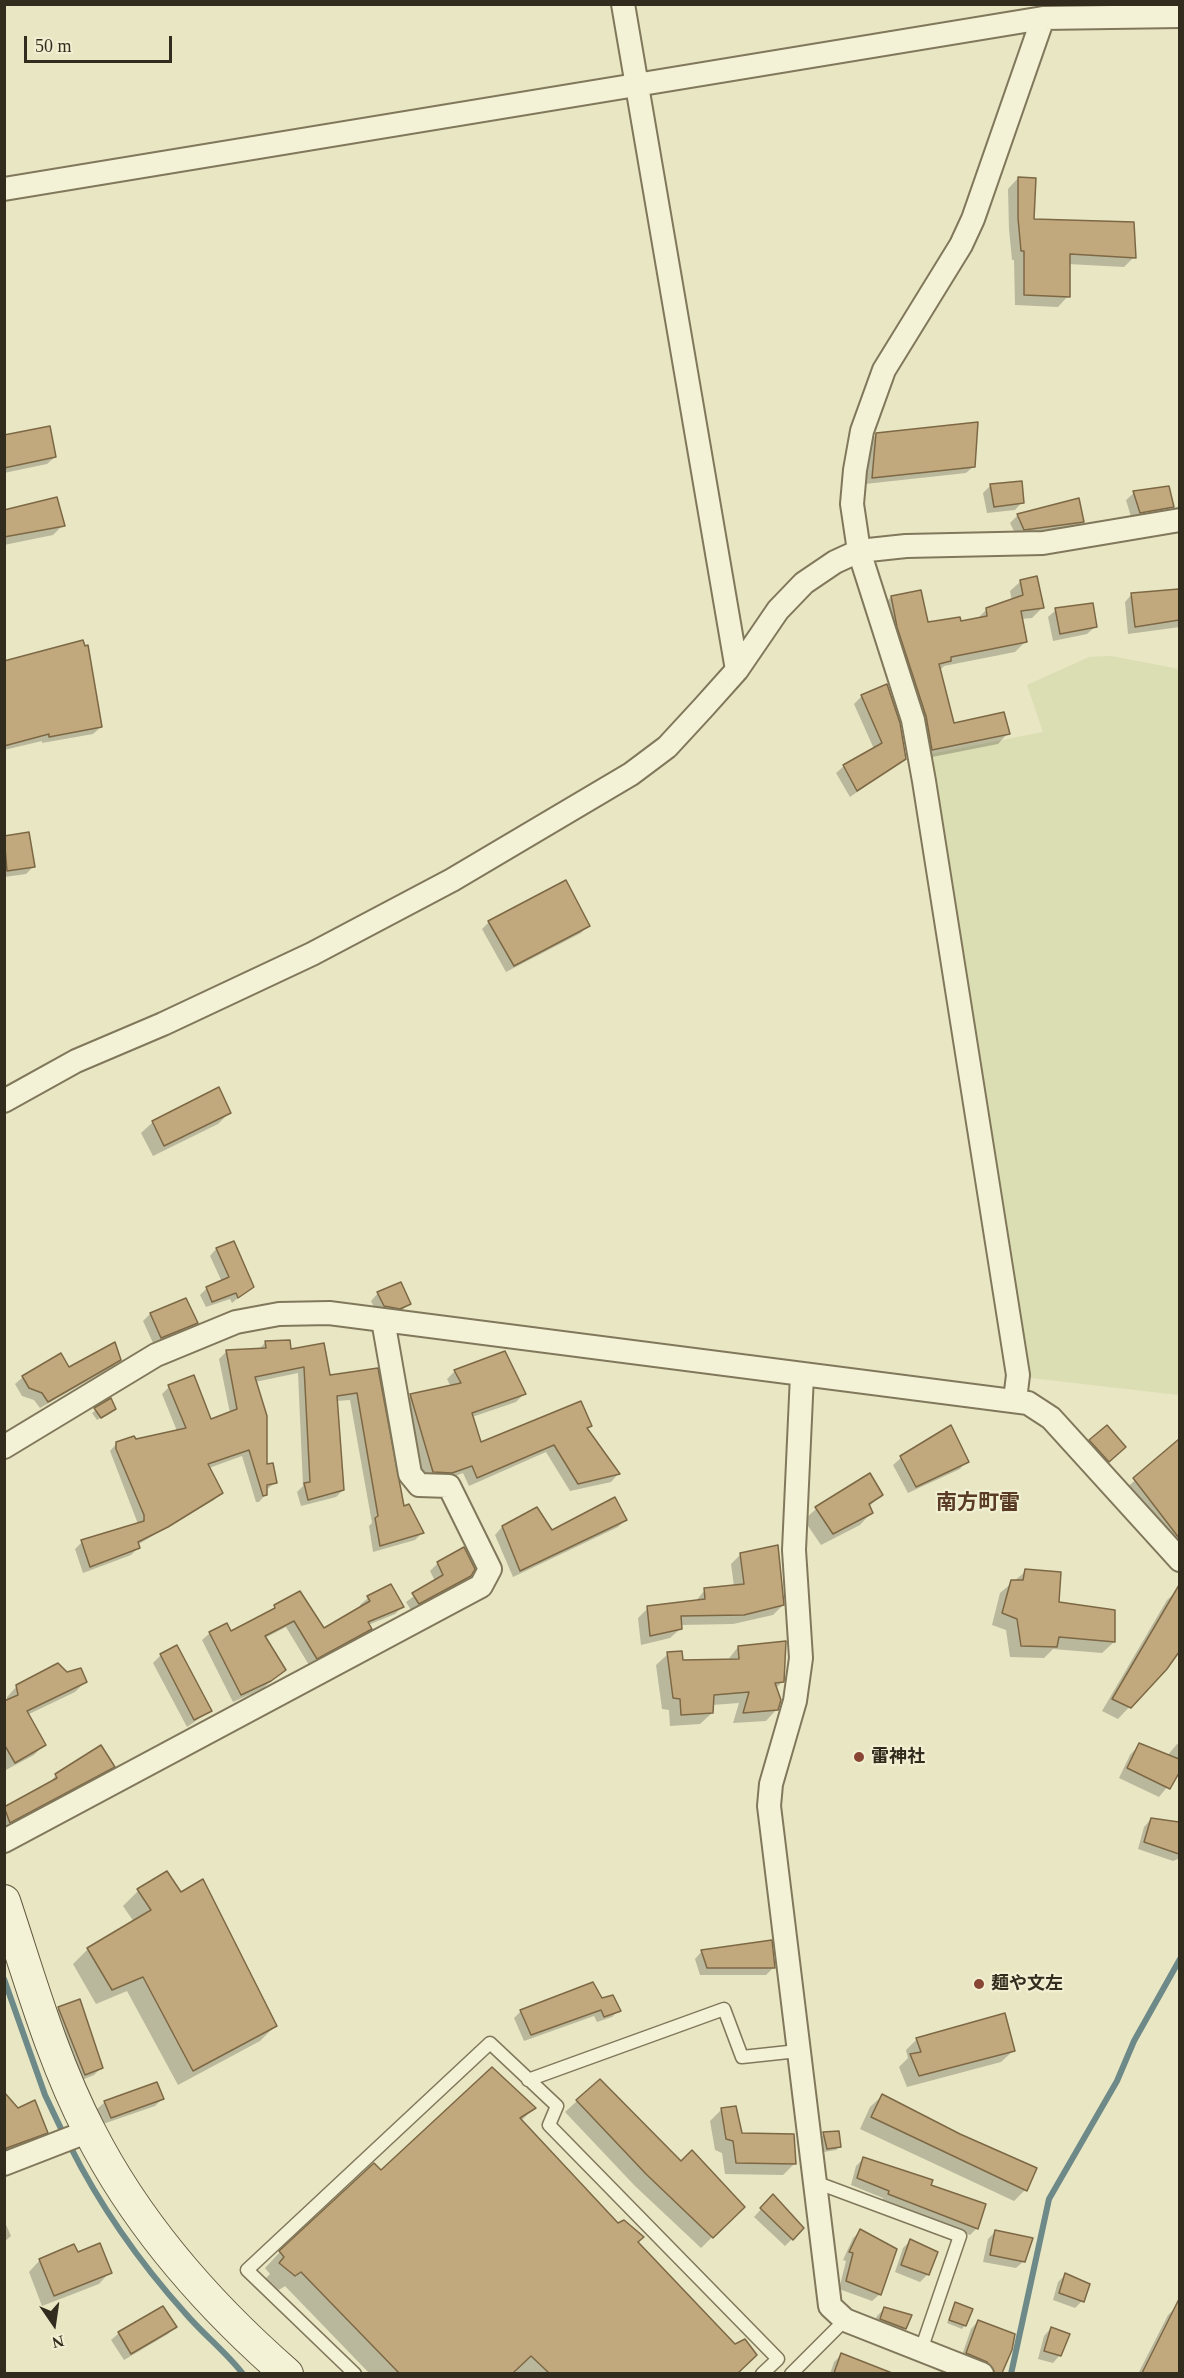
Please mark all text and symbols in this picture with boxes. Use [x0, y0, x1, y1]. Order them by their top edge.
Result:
scale bar [27, 24, 176, 62]
text: 50 m [35, 36, 72, 56]
district label: 南方町雷 [936, 1491, 1020, 1517]
place label: 雷神社 [871, 1746, 925, 1768]
marker: 雷神社 [852, 1750, 866, 1764]
place label: 麺や文左 [991, 1973, 1063, 1995]
marker: 麺や文左 [972, 1977, 986, 1991]
north arrow [24, 2294, 84, 2354]
text: N [51, 2332, 66, 2352]

